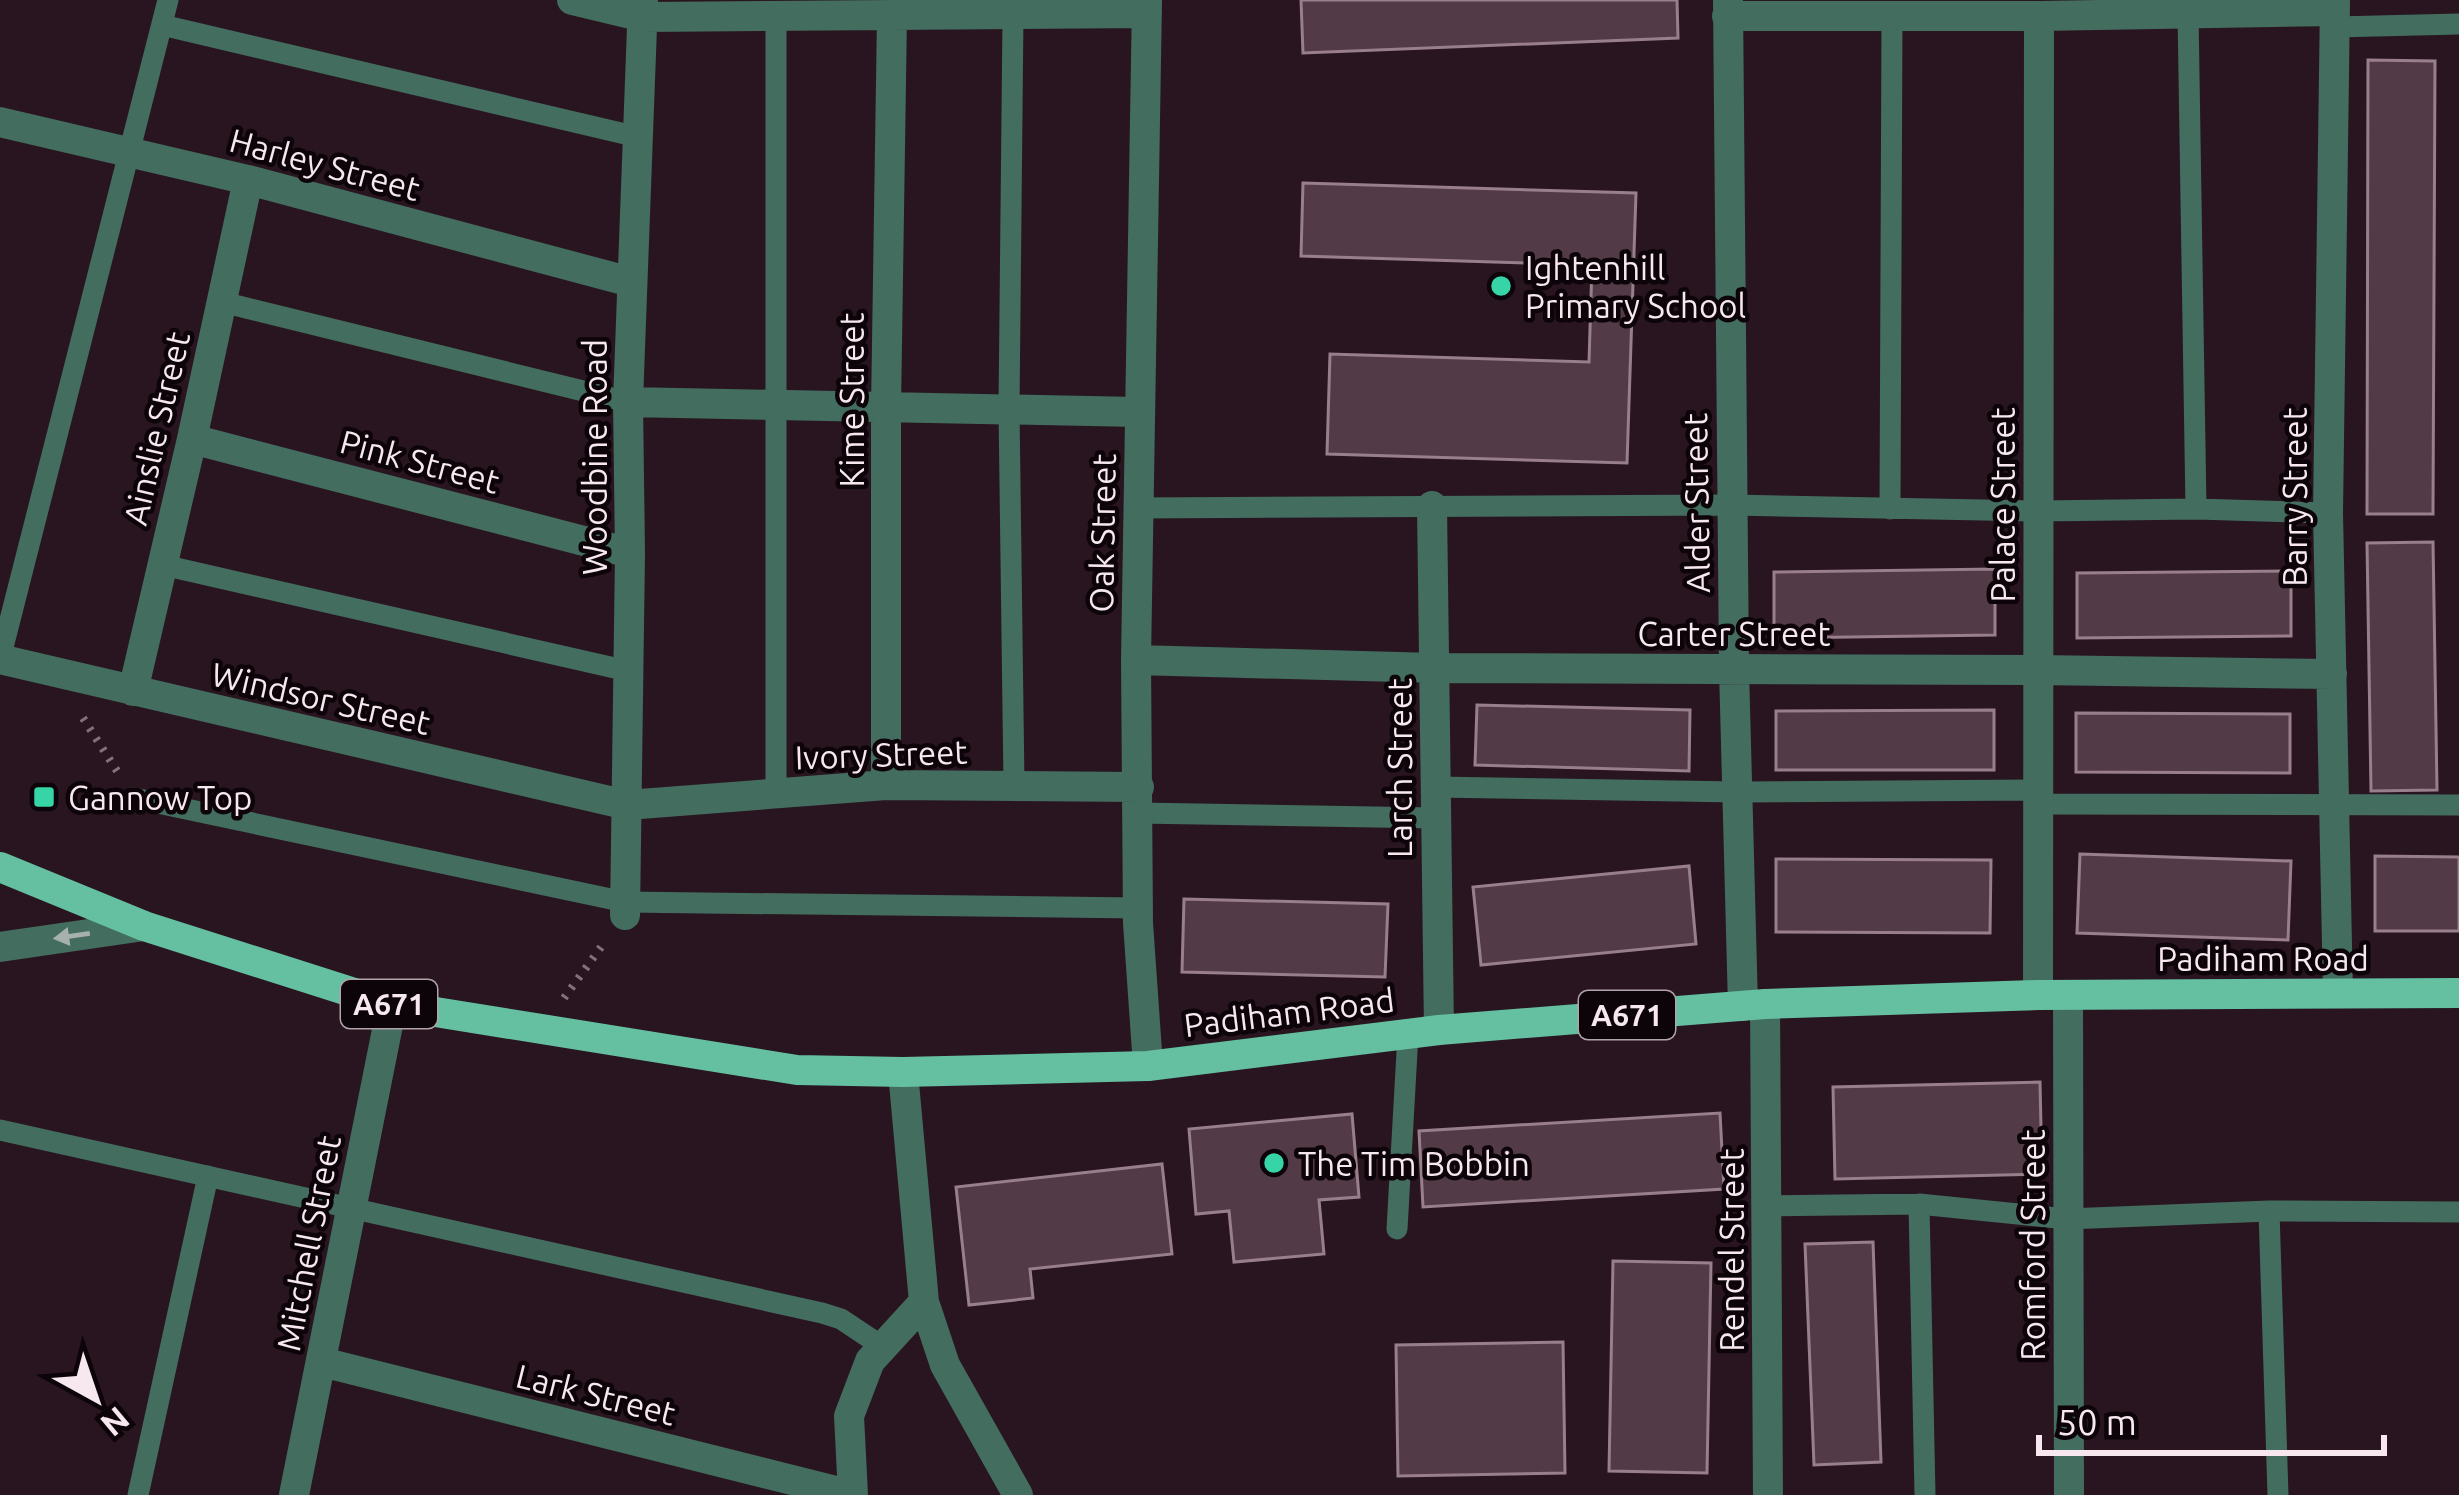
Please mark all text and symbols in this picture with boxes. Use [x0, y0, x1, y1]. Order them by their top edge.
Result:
street label: Harley Street [226, 121, 424, 207]
place label: Ightenhill Primary School [1525, 249, 1746, 324]
marker: Ightenhill Primary School [1488, 273, 1514, 299]
street label: Kime Street [833, 312, 870, 488]
street label: Ainslie Street [116, 328, 196, 528]
street label: Woodbine Road [576, 339, 613, 575]
street label: Palace Street [1984, 407, 2021, 603]
street label: Barry Street [2276, 407, 2313, 587]
street label: Alder Street [1676, 413, 1716, 593]
street label: Pink Street [337, 422, 504, 500]
street label: Oak Street [1082, 453, 1122, 613]
street label: Carter Street [1637, 615, 1831, 652]
street label: Windsor Street [208, 655, 434, 741]
street label: Larch Street [1381, 678, 1418, 858]
street label: Ivory Street [794, 732, 968, 776]
place label: Gannow Top [68, 779, 252, 816]
marker: Gannow Top [31, 784, 57, 810]
one-way arrow [53, 927, 90, 946]
street label: Padiham Road [2157, 940, 2369, 977]
road number: A671 [341, 980, 437, 1028]
street label: Padiham Road [1182, 981, 1396, 1043]
road number: A671 [1579, 991, 1675, 1039]
street label: Romford Street [2014, 1129, 2051, 1361]
street label: Mitchell Street [269, 1132, 347, 1354]
place label: The Tim Bobbin [1298, 1145, 1530, 1182]
street label: Rendel Street [1713, 1148, 1750, 1352]
marker: The Tim Bobbin [1261, 1150, 1287, 1176]
north arrow [36, 1339, 156, 1459]
street label: Lark Street [513, 1356, 679, 1432]
scale bar [2039, 1381, 2384, 1455]
text: N [94, 1400, 137, 1444]
text: 50 m [2057, 1401, 2137, 1442]

